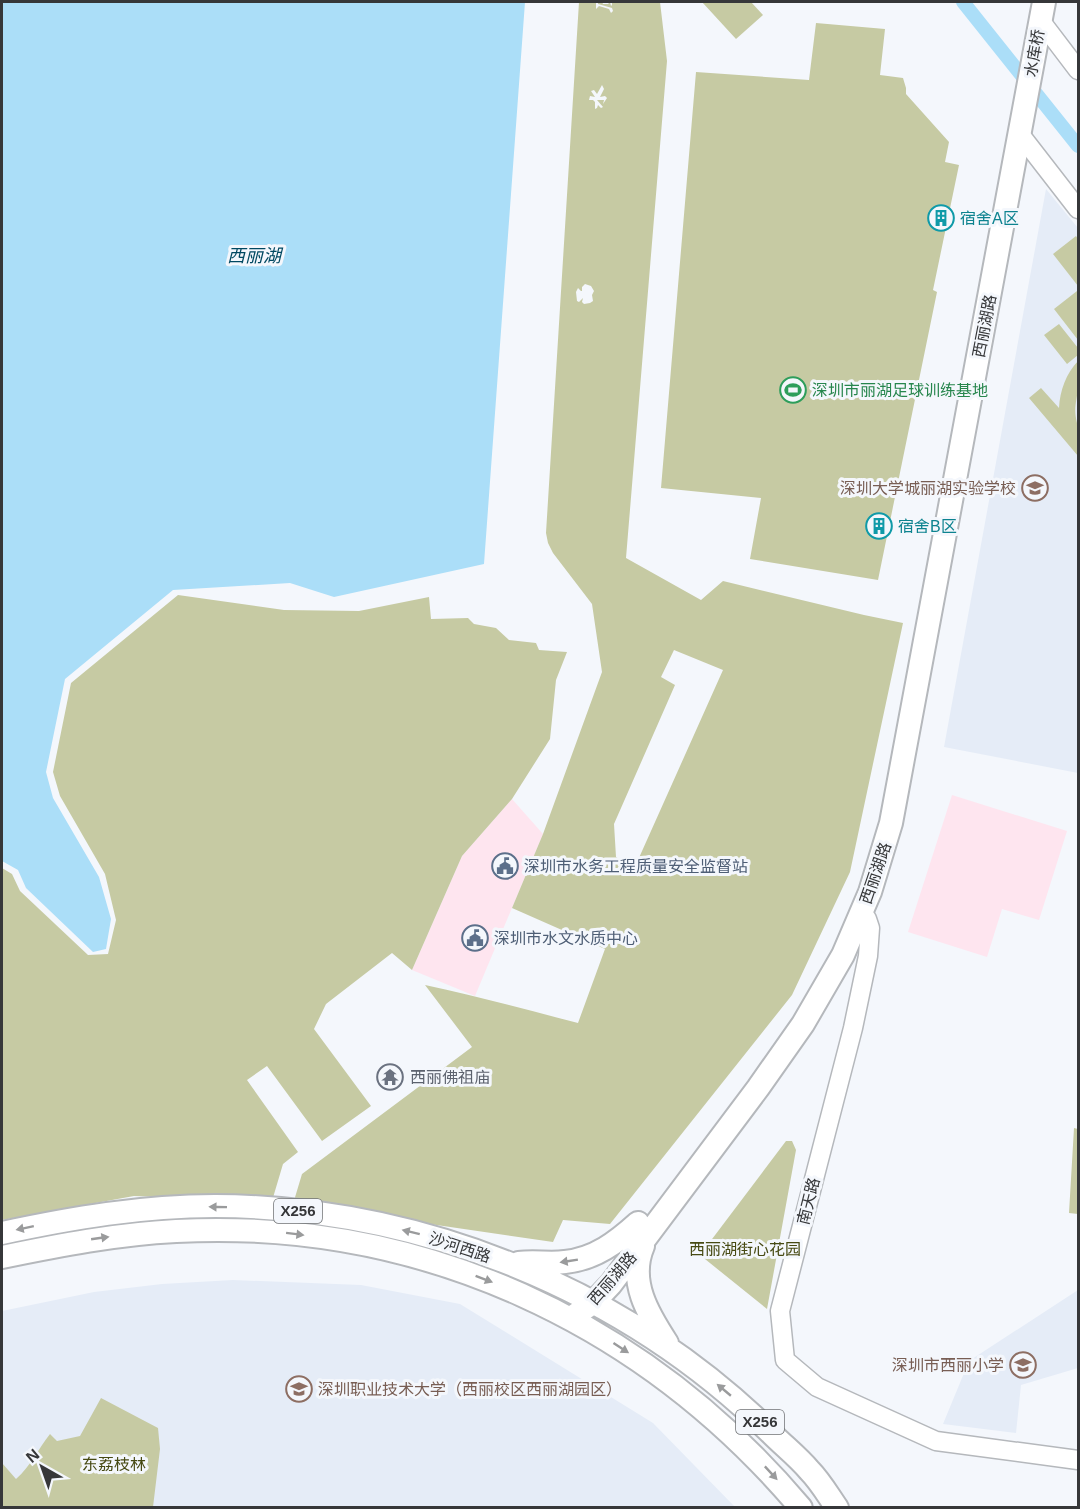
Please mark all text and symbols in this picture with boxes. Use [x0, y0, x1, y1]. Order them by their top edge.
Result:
street label: 水库桥 [1022, 28, 1047, 78]
building icon: 宿舍A区 [926, 203, 956, 233]
place label: 宿舍A区 [960, 210, 1019, 227]
water label: 西丽湖 [227, 246, 284, 266]
street label: 西丽湖路 [970, 293, 999, 359]
sports icon: 深圳市丽湖足球训练基地 [778, 375, 808, 405]
place label: 深圳市丽湖足球训练基地 [812, 382, 988, 399]
school or university icon: 深圳大学城丽湖实验学校 [1020, 473, 1050, 503]
place label: 深圳大学城丽湖实验学校 [840, 480, 1016, 497]
building icon: 宿舍B区 [864, 511, 894, 541]
place label: 宿舍B区 [898, 518, 957, 535]
street label: 西丽湖路 [857, 840, 894, 906]
public building icon: 深圳市水务工程质量安全监督站 [490, 851, 520, 881]
place label: 深圳市水务工程质量安全监督站 [524, 858, 748, 875]
public building icon: 深圳市水文水质中心 [460, 923, 490, 953]
place label: 深圳市水文水质中心 [494, 930, 638, 947]
temple icon: 西丽佛祖庙 [375, 1062, 405, 1092]
place label: 西丽佛祖庙 [410, 1069, 490, 1086]
street label: 南天路 [794, 1176, 823, 1226]
road number: X256 [274, 1199, 322, 1223]
one-way arrow [209, 1202, 228, 1212]
one-way arrow [15, 1224, 34, 1233]
one-way arrow [402, 1226, 420, 1236]
one-way arrow [285, 1230, 304, 1239]
street label: 沙河西路 [427, 1230, 493, 1265]
one-way arrow [91, 1234, 110, 1243]
park label: 西丽湖街心花园 [689, 1241, 801, 1258]
street label: 西丽湖路 [585, 1249, 640, 1308]
one-way arrow [560, 1256, 579, 1265]
one-way arrow [475, 1275, 493, 1284]
one-way arrow [613, 1343, 629, 1354]
school or university icon: 深圳市西丽小学 [1008, 1350, 1038, 1380]
place label: 深圳市西丽小学 [892, 1357, 1004, 1374]
school or university icon: 深圳职业技术大学（西丽校区西丽湖园区） [284, 1374, 314, 1404]
place label: 深圳职业技术大学（西丽校区西丽湖园区） [318, 1381, 622, 1398]
one-way arrow [717, 1384, 732, 1397]
road number: X256 [736, 1410, 784, 1434]
north arrow [12, 1437, 72, 1497]
text: N [23, 1446, 43, 1466]
park label: 东荔枝林 [82, 1456, 146, 1473]
one-way arrow [763, 1465, 777, 1479]

